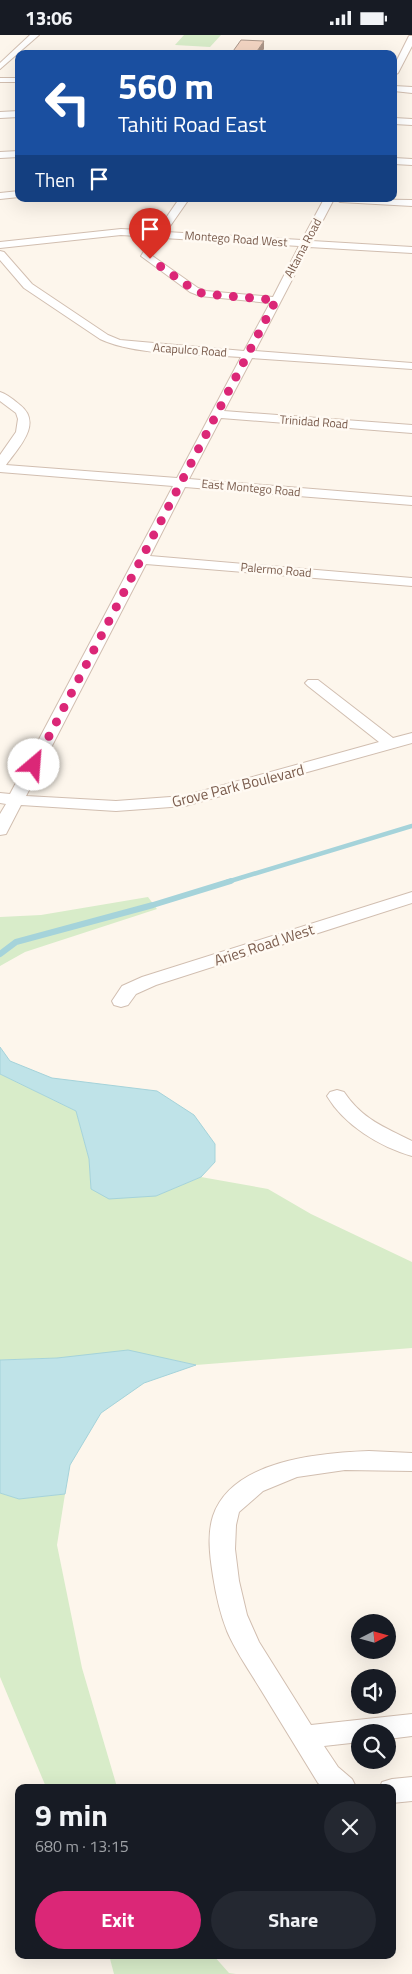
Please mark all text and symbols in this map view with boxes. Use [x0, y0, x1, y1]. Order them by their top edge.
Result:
text: 13:06 [25, 3, 72, 32]
text: 560 m [118, 59, 214, 113]
icon: left [35, 70, 100, 135]
text: Tahiti Road East [118, 107, 266, 141]
text: Then [35, 165, 75, 194]
icon: arrive [85, 165, 113, 193]
pin [129, 208, 171, 259]
icon: arrive [136, 215, 164, 243]
street label: Altama Road [279, 215, 326, 281]
street label: Montego Road West [184, 225, 289, 252]
street label: Acapulco Road [153, 337, 228, 362]
street label: Trinidad Road [279, 410, 349, 433]
street label: East Montego Road [201, 474, 301, 501]
street label: Palermo Road [240, 557, 312, 582]
position arrow [7, 738, 59, 790]
street label: Grove Park Boulevard [169, 758, 306, 813]
street label: Aries Road West [211, 917, 317, 972]
north arrow [351, 1614, 396, 1659]
map controls [351, 1614, 396, 1769]
button: sound [351, 1669, 396, 1714]
button: search [351, 1724, 396, 1769]
text: 9 min [35, 1792, 108, 1838]
button: close [324, 1801, 376, 1853]
text: 680 m · 13:15 [35, 1834, 129, 1858]
button: Exit [35, 1891, 201, 1949]
button: Share [211, 1891, 376, 1949]

